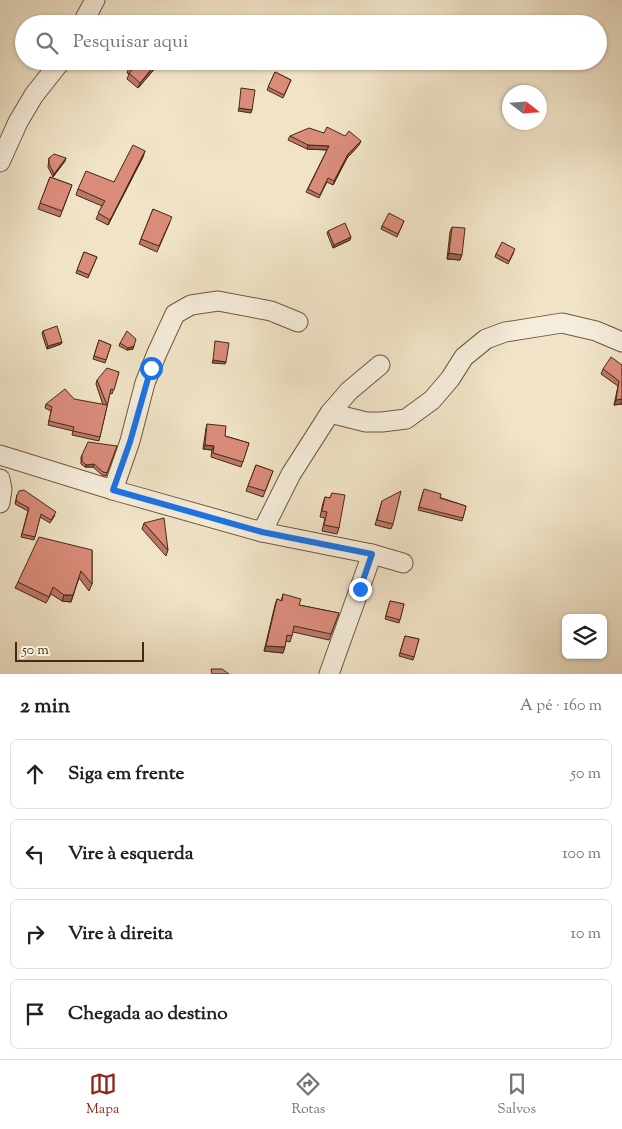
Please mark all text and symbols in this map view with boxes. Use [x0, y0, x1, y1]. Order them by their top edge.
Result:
search box [15, 15, 607, 70]
icon: search [33, 29, 61, 57]
text: Pesquisar aqui [73, 29, 188, 56]
north arrow [502, 85, 547, 130]
route start [140, 357, 163, 380]
route end [349, 578, 372, 601]
map controls [562, 614, 607, 659]
button: layers [562, 614, 607, 659]
scale bar [15, 639, 144, 662]
text: 50 m [22, 641, 49, 661]
text: 2 min [20, 692, 70, 722]
text: A pé · 160 m [520, 695, 602, 718]
icon: ahead [21, 760, 49, 788]
text: Siga em frente [68, 761, 184, 788]
text: 50 m [570, 763, 601, 786]
icon: left [21, 840, 49, 868]
text: Vire à esquerda [68, 841, 194, 868]
text: 100 m [562, 843, 601, 866]
icon: right [21, 920, 49, 948]
text: Vire à direita [68, 921, 173, 948]
text: 10 m [571, 923, 601, 946]
icon: arrive [21, 1000, 49, 1028]
text: Chegada ao destino [68, 1001, 228, 1028]
tab: Mapa [86, 1070, 119, 1120]
tab: Rotas [291, 1070, 325, 1120]
tab: Salvos [497, 1070, 536, 1120]

